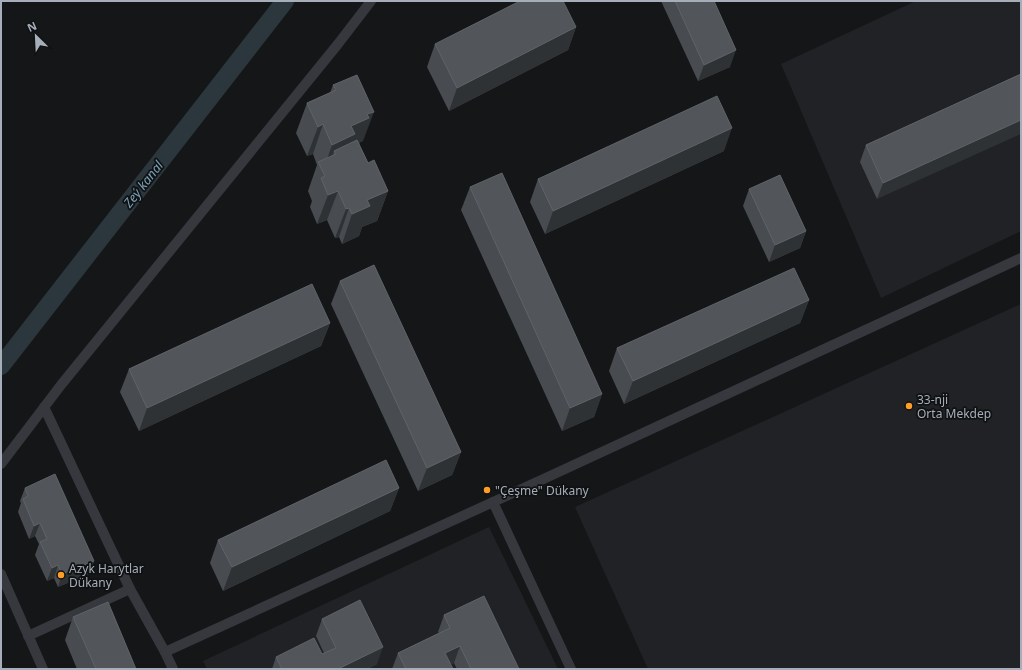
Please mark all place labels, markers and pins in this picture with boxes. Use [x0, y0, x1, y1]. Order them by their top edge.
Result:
place label: 33-nji Orta Mekdep [917, 391, 991, 422]
marker: 33-nji Orta Mekdep [904, 401, 914, 411]
place label: "Çeşme" Dükany [495, 482, 590, 499]
marker: "Çeşme" Dükany [482, 485, 492, 495]
place label: Azyk Harytlar Dükany [69, 560, 144, 591]
marker: Azyk Harytlar Dükany [56, 570, 66, 580]

